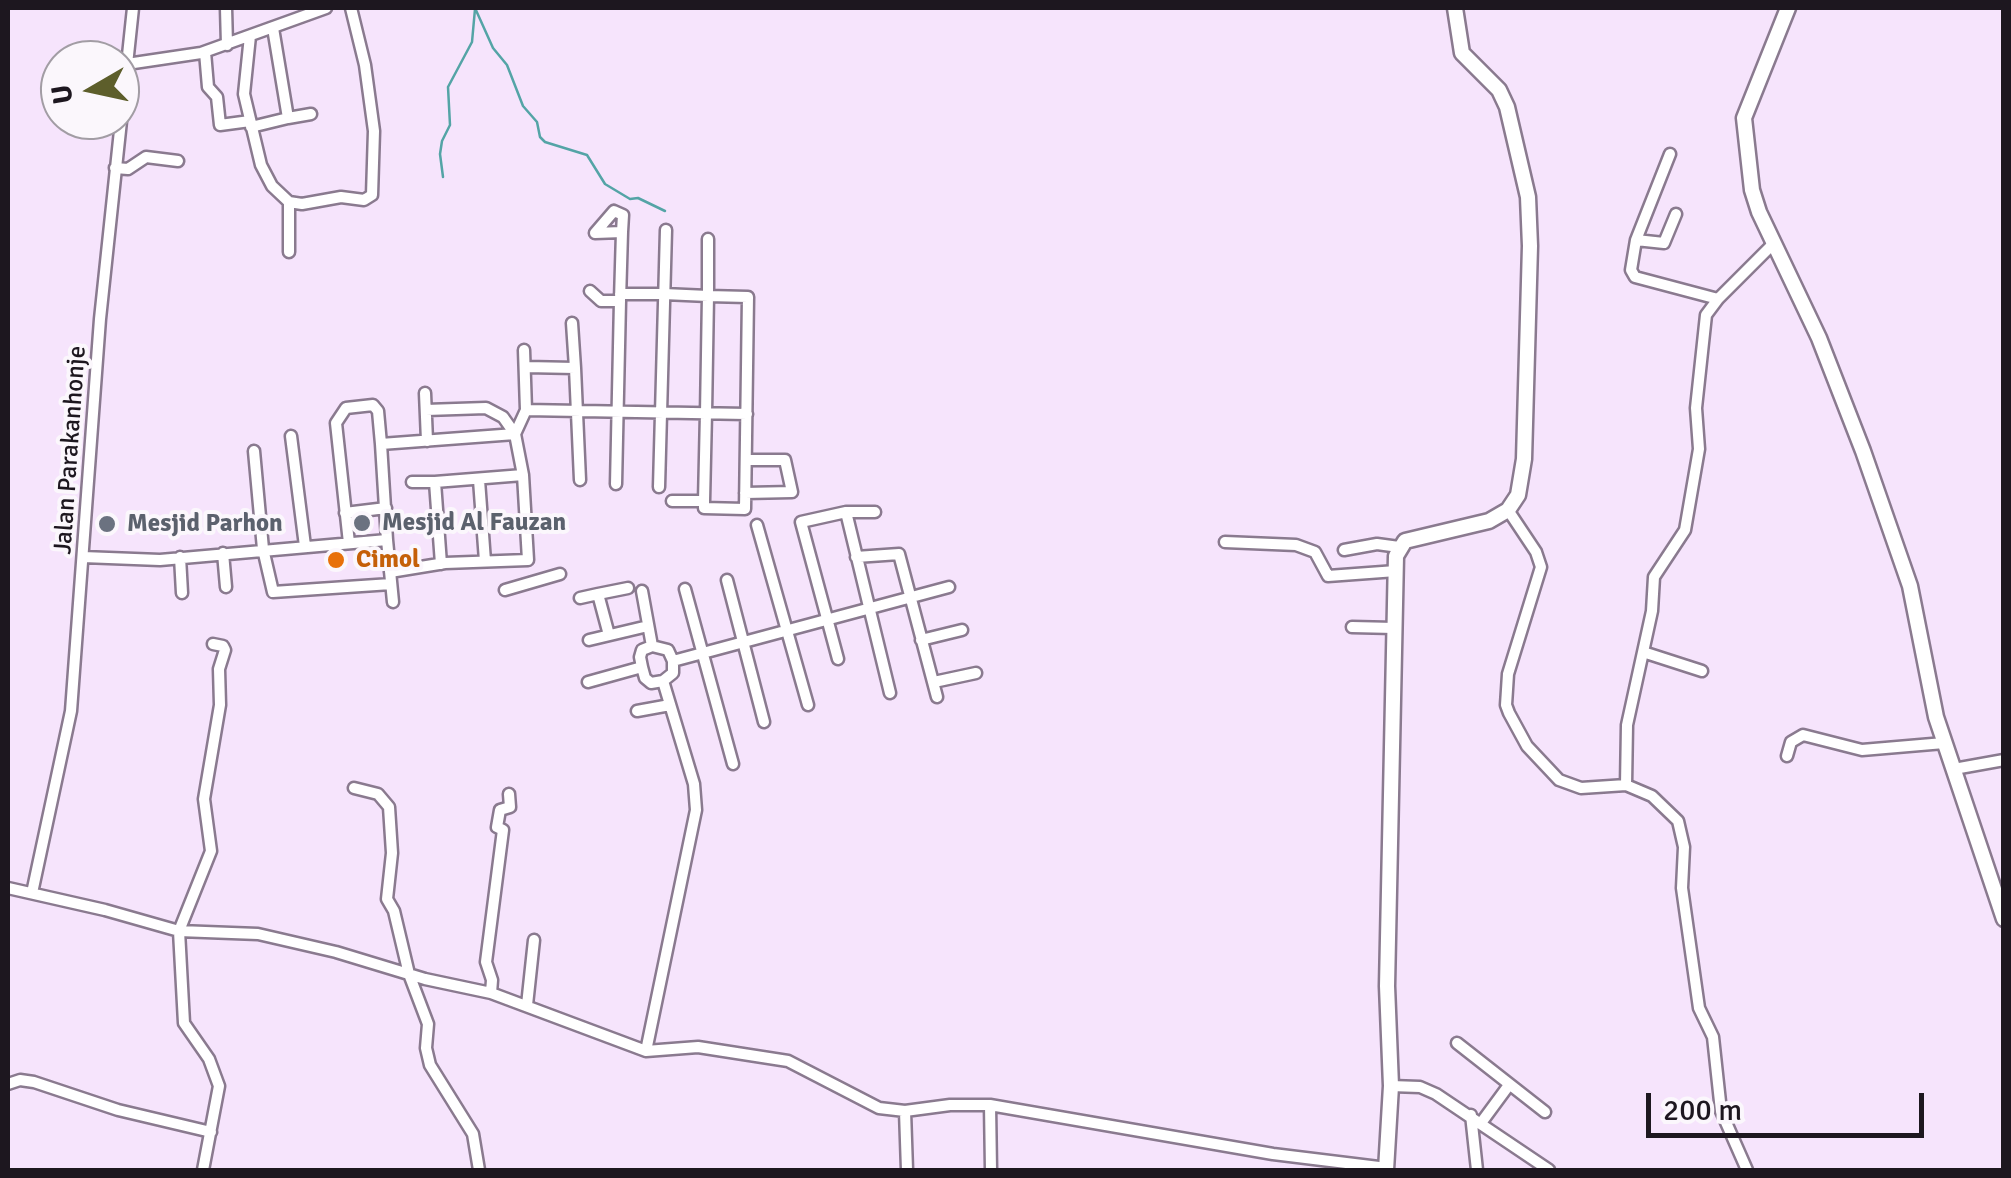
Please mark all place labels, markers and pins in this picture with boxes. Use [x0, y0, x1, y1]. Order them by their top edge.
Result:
place label: Mesjid Al Fauzan [382, 508, 566, 538]
place label: Mesjid Parhon [127, 509, 283, 539]
marker: Mesjid Al Fauzan [351, 512, 373, 534]
marker: Mesjid Parhon [96, 513, 118, 535]
place label: Cimol [356, 545, 420, 575]
marker: Cimol [325, 549, 347, 571]

